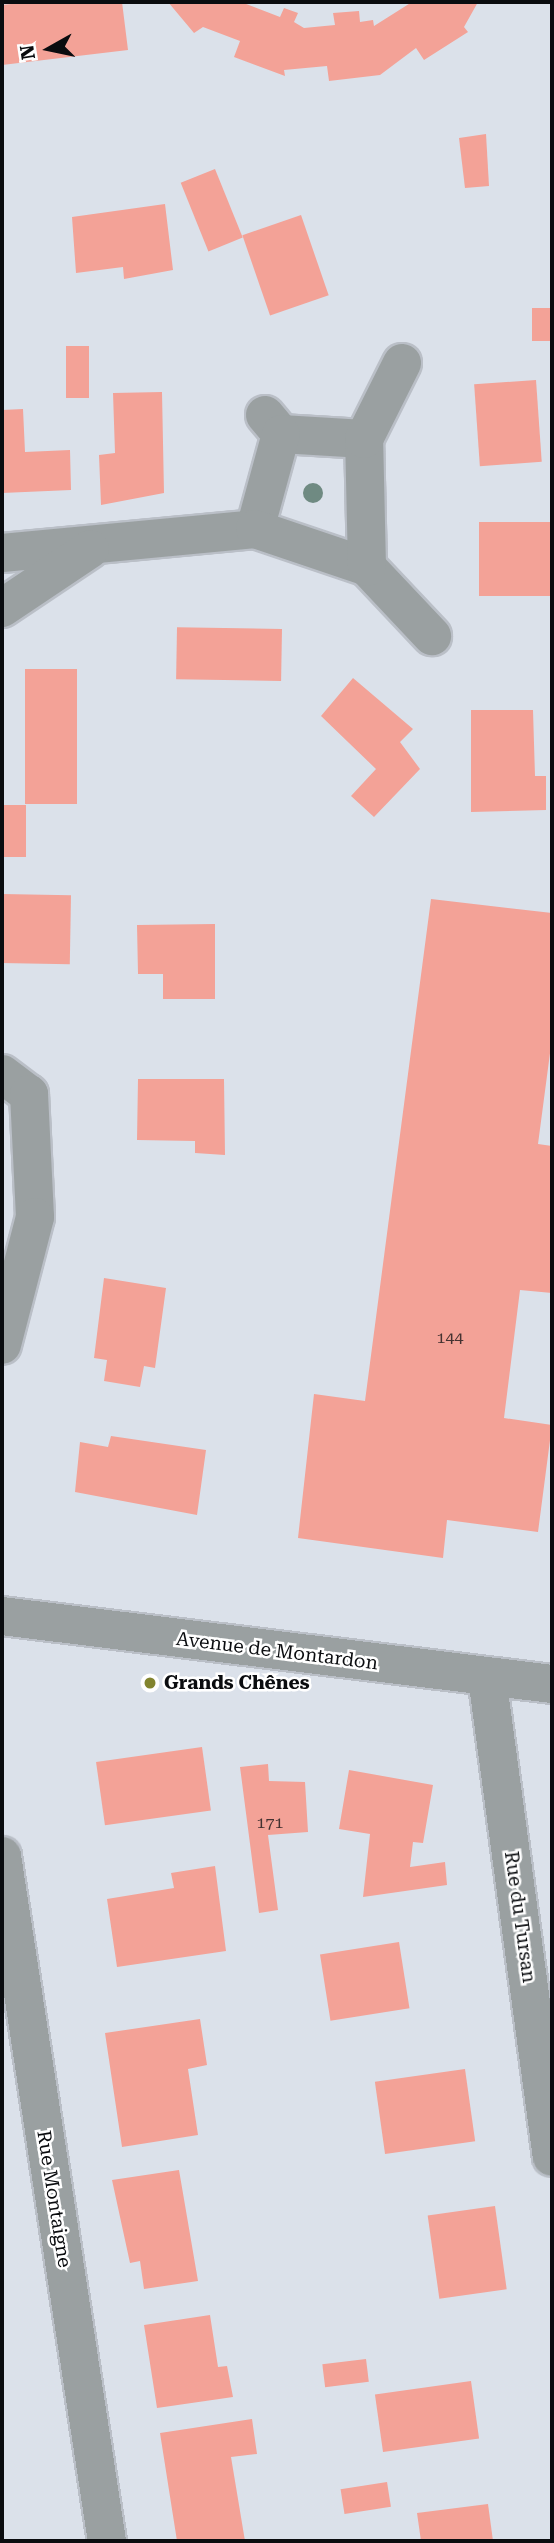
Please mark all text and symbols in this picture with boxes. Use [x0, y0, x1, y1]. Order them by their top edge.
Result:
north arrow [14, 14, 84, 84]
text: N [15, 43, 40, 61]
house number: 144 [437, 1328, 463, 1348]
street label: Avenue de Montardon [175, 1627, 379, 1675]
place label: Grands Chênes [164, 1672, 309, 1694]
marker: Grands Chênes [142, 1675, 158, 1691]
house number: 171 [257, 1813, 283, 1833]
street label: Rue du Tursan [499, 1850, 541, 1984]
street label: Rue Montaigne [32, 2129, 76, 2269]

